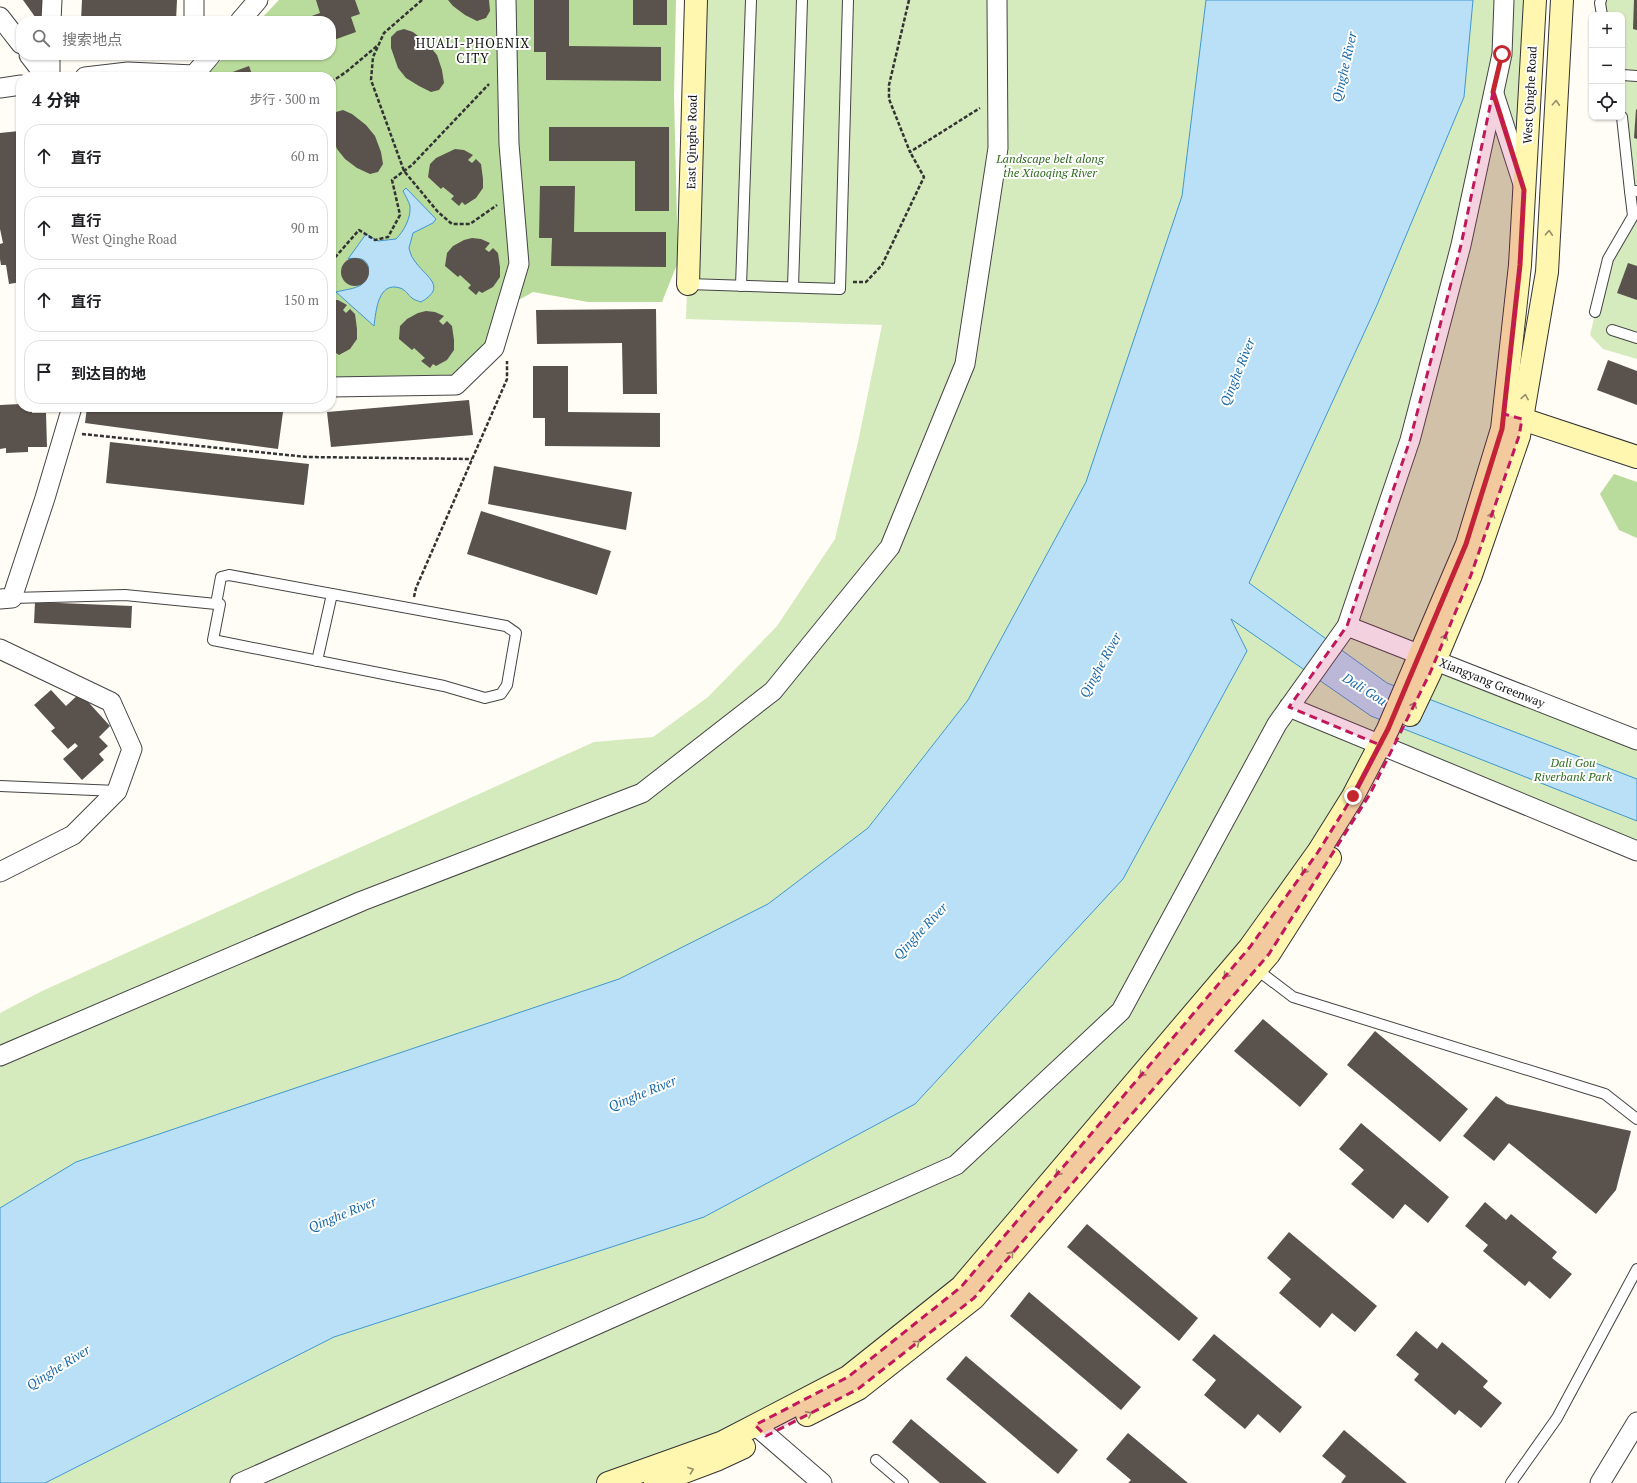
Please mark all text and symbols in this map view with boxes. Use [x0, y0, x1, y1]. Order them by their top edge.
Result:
map controls [1589, 12, 1625, 120]
button: + [1589, 12, 1625, 48]
search box [16, 16, 336, 60]
icon: search [30, 27, 52, 49]
text: 搜索地点 [62, 29, 122, 49]
water label: Qinghe River [1327, 29, 1361, 104]
district label: HUALI-PHOENIX CITY [416, 34, 530, 67]
route start [1493, 45, 1511, 63]
street label: West Qinghe Road [1519, 45, 1540, 144]
button: − [1589, 48, 1625, 84]
button: locate [1589, 84, 1625, 120]
text: 4 分钟 [32, 88, 80, 111]
text: 步行 · 300 m [249, 90, 320, 108]
street label: East Qinghe Road [683, 94, 700, 189]
one-way arrow [1552, 100, 1561, 106]
icon: ahead [33, 145, 55, 167]
text: 直行 [71, 147, 101, 167]
text: 60 m [291, 147, 319, 165]
park label: Landscape belt along the Xiaoqing River [995, 151, 1105, 180]
text: 直行 [71, 210, 101, 230]
icon: ahead [33, 217, 55, 239]
text: 90 m [291, 219, 319, 237]
text: West Qinghe Road [71, 230, 177, 248]
one-way arrow [1545, 230, 1554, 236]
icon: ahead [33, 289, 55, 311]
text: 直行 [71, 291, 101, 311]
text: 150 m [284, 291, 319, 309]
water label: Qinghe River [1215, 335, 1259, 409]
icon: arrive [33, 361, 55, 383]
text: 到达目的地 [71, 363, 146, 383]
one-way arrow [1521, 394, 1529, 401]
one-way arrow [1487, 512, 1495, 519]
water label: Qinghe River [1075, 628, 1126, 701]
one-way arrow [1440, 633, 1448, 641]
street label: Xiangyang Greenway [1437, 654, 1548, 711]
water label: Dali Gou [1339, 668, 1391, 710]
one-way arrow [1409, 702, 1417, 710]
park label: Dali Gou Riverbank Park [1533, 755, 1612, 784]
route end [1344, 787, 1362, 805]
one-way arrow [1302, 866, 1309, 873]
water label: Qinghe River [889, 898, 952, 963]
one-way arrow [1224, 970, 1231, 978]
one-way arrow [1140, 1069, 1147, 1077]
water label: Qinghe River [605, 1071, 679, 1115]
one-way arrow [1056, 1169, 1063, 1176]
water label: Qinghe River [305, 1192, 379, 1236]
one-way arrow [1007, 1252, 1014, 1259]
water label: Qinghe River [23, 1340, 94, 1394]
one-way arrow [912, 1340, 919, 1347]
one-way arrow [805, 1411, 812, 1419]
one-way arrow [688, 1466, 695, 1474]

